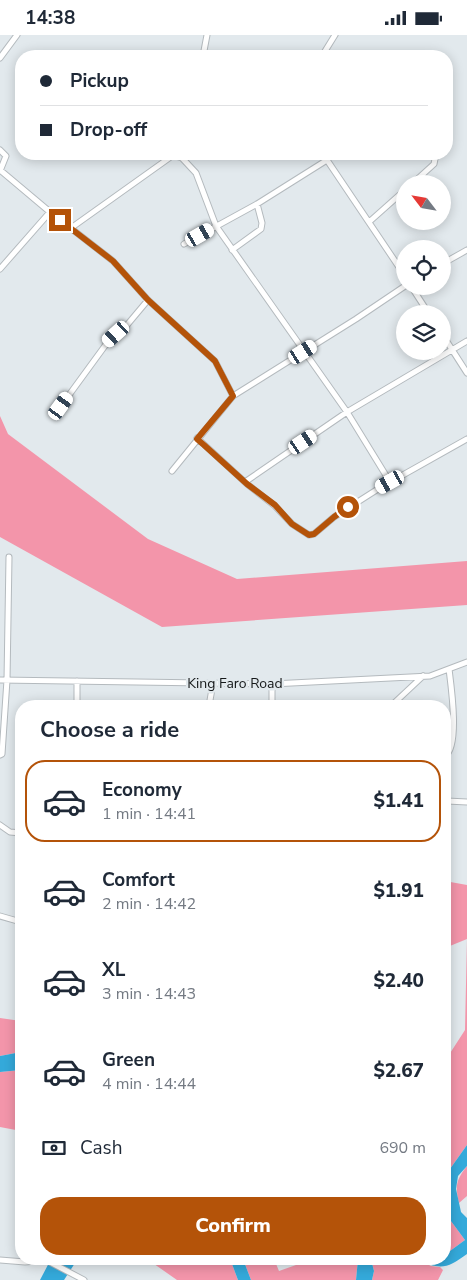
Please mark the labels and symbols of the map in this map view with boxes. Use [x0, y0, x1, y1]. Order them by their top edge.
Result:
north arrow [396, 175, 451, 230]
route end [49, 209, 71, 231]
car [183, 221, 216, 249]
car [99, 318, 132, 350]
car [286, 338, 319, 366]
car [46, 389, 75, 423]
car [286, 427, 319, 457]
car [373, 468, 406, 496]
route start [337, 496, 359, 518]
street label: King Faro Road [187, 674, 283, 693]

